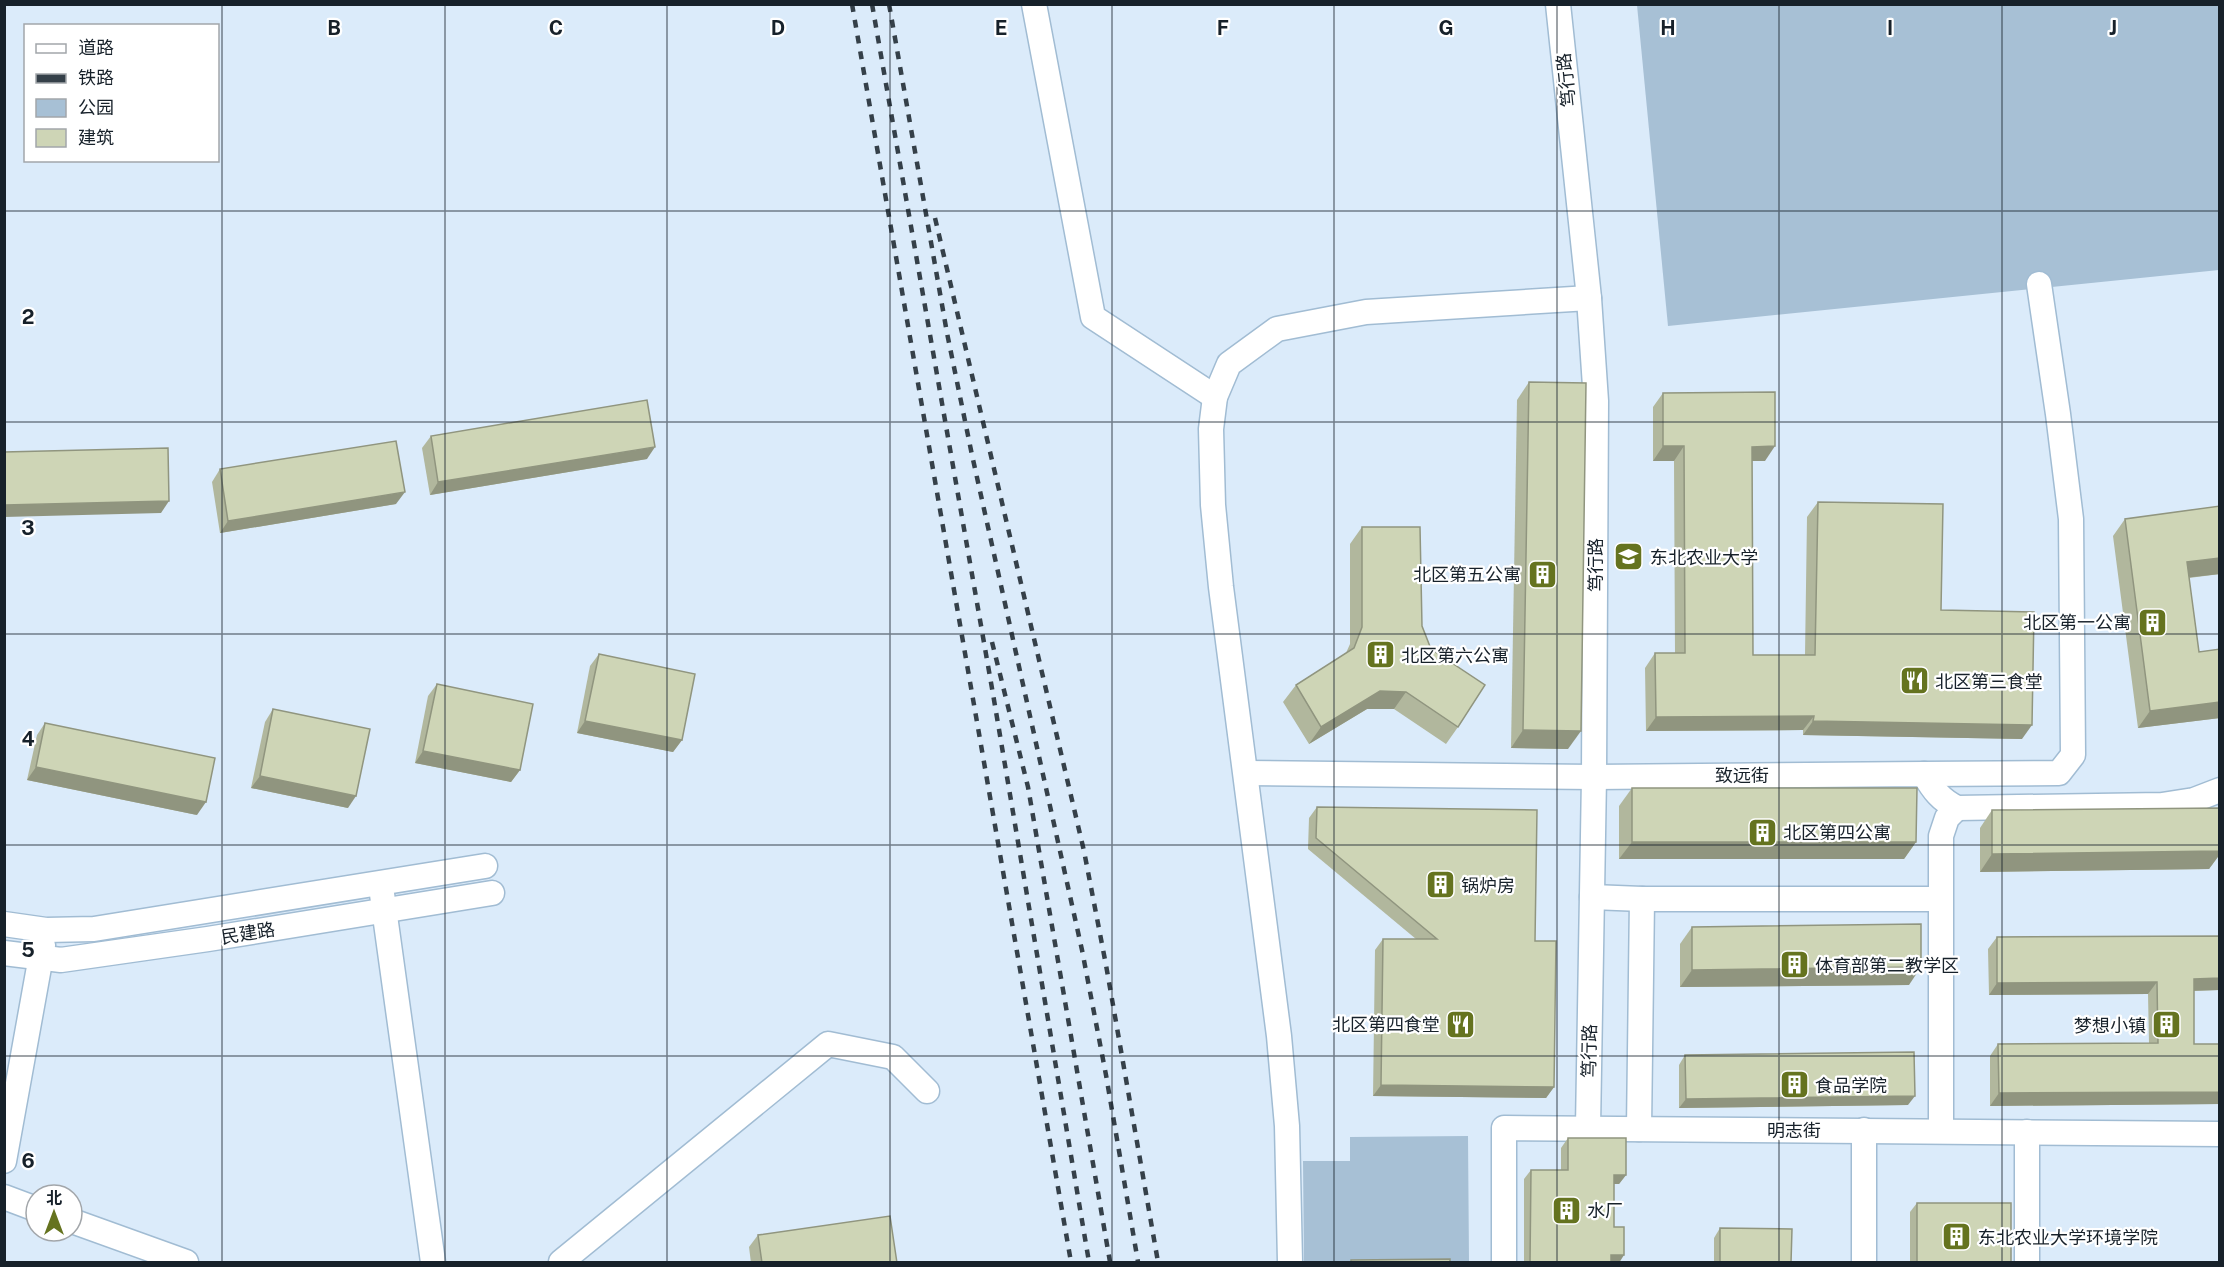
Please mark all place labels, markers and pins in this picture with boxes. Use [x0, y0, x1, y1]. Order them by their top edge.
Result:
school or university icon: 东北农业大学 [1613, 541, 1645, 573]
place label: 东北农业大学 [1650, 547, 1758, 568]
building icon: 北区第五公寓 [1526, 558, 1558, 590]
place label: 北区第五公寓 [1413, 564, 1521, 585]
building icon: 北区第一公寓 [2136, 606, 2168, 638]
place label: 北区第一公寓 [2023, 612, 2131, 633]
building icon: 北区第六公寓 [1364, 639, 1396, 671]
place label: 北区第六公寓 [1401, 645, 1509, 666]
restaurant icon: 北区第三食堂 [1898, 665, 1930, 697]
place label: 北区第三食堂 [1935, 671, 2043, 692]
building icon: 北区第四公寓 [1746, 816, 1778, 848]
place label: 北区第四公寓 [1783, 822, 1891, 843]
building icon: 锅炉房 [1424, 869, 1456, 901]
place label: 锅炉房 [1461, 875, 1515, 896]
building icon: 体育部第二教学区 [1778, 949, 1810, 981]
place label: 体育部第二教学区 [1815, 955, 1959, 976]
restaurant icon: 北区第四食堂 [1445, 1008, 1477, 1040]
building icon: 梦想小镇 [2151, 1009, 2183, 1041]
place label: 北区第四食堂 [1332, 1014, 1440, 1035]
place label: 梦想小镇 [2074, 1015, 2146, 1036]
building icon: 食品学院 [1778, 1069, 1810, 1101]
place label: 食品学院 [1815, 1075, 1887, 1096]
building icon: 水厂 [1550, 1194, 1582, 1226]
place label: 水厂 [1587, 1200, 1623, 1221]
building icon: 东北农业大学环境学院 [1941, 1221, 1973, 1253]
place label: 东北农业大学环境学院 [1978, 1227, 2158, 1248]

